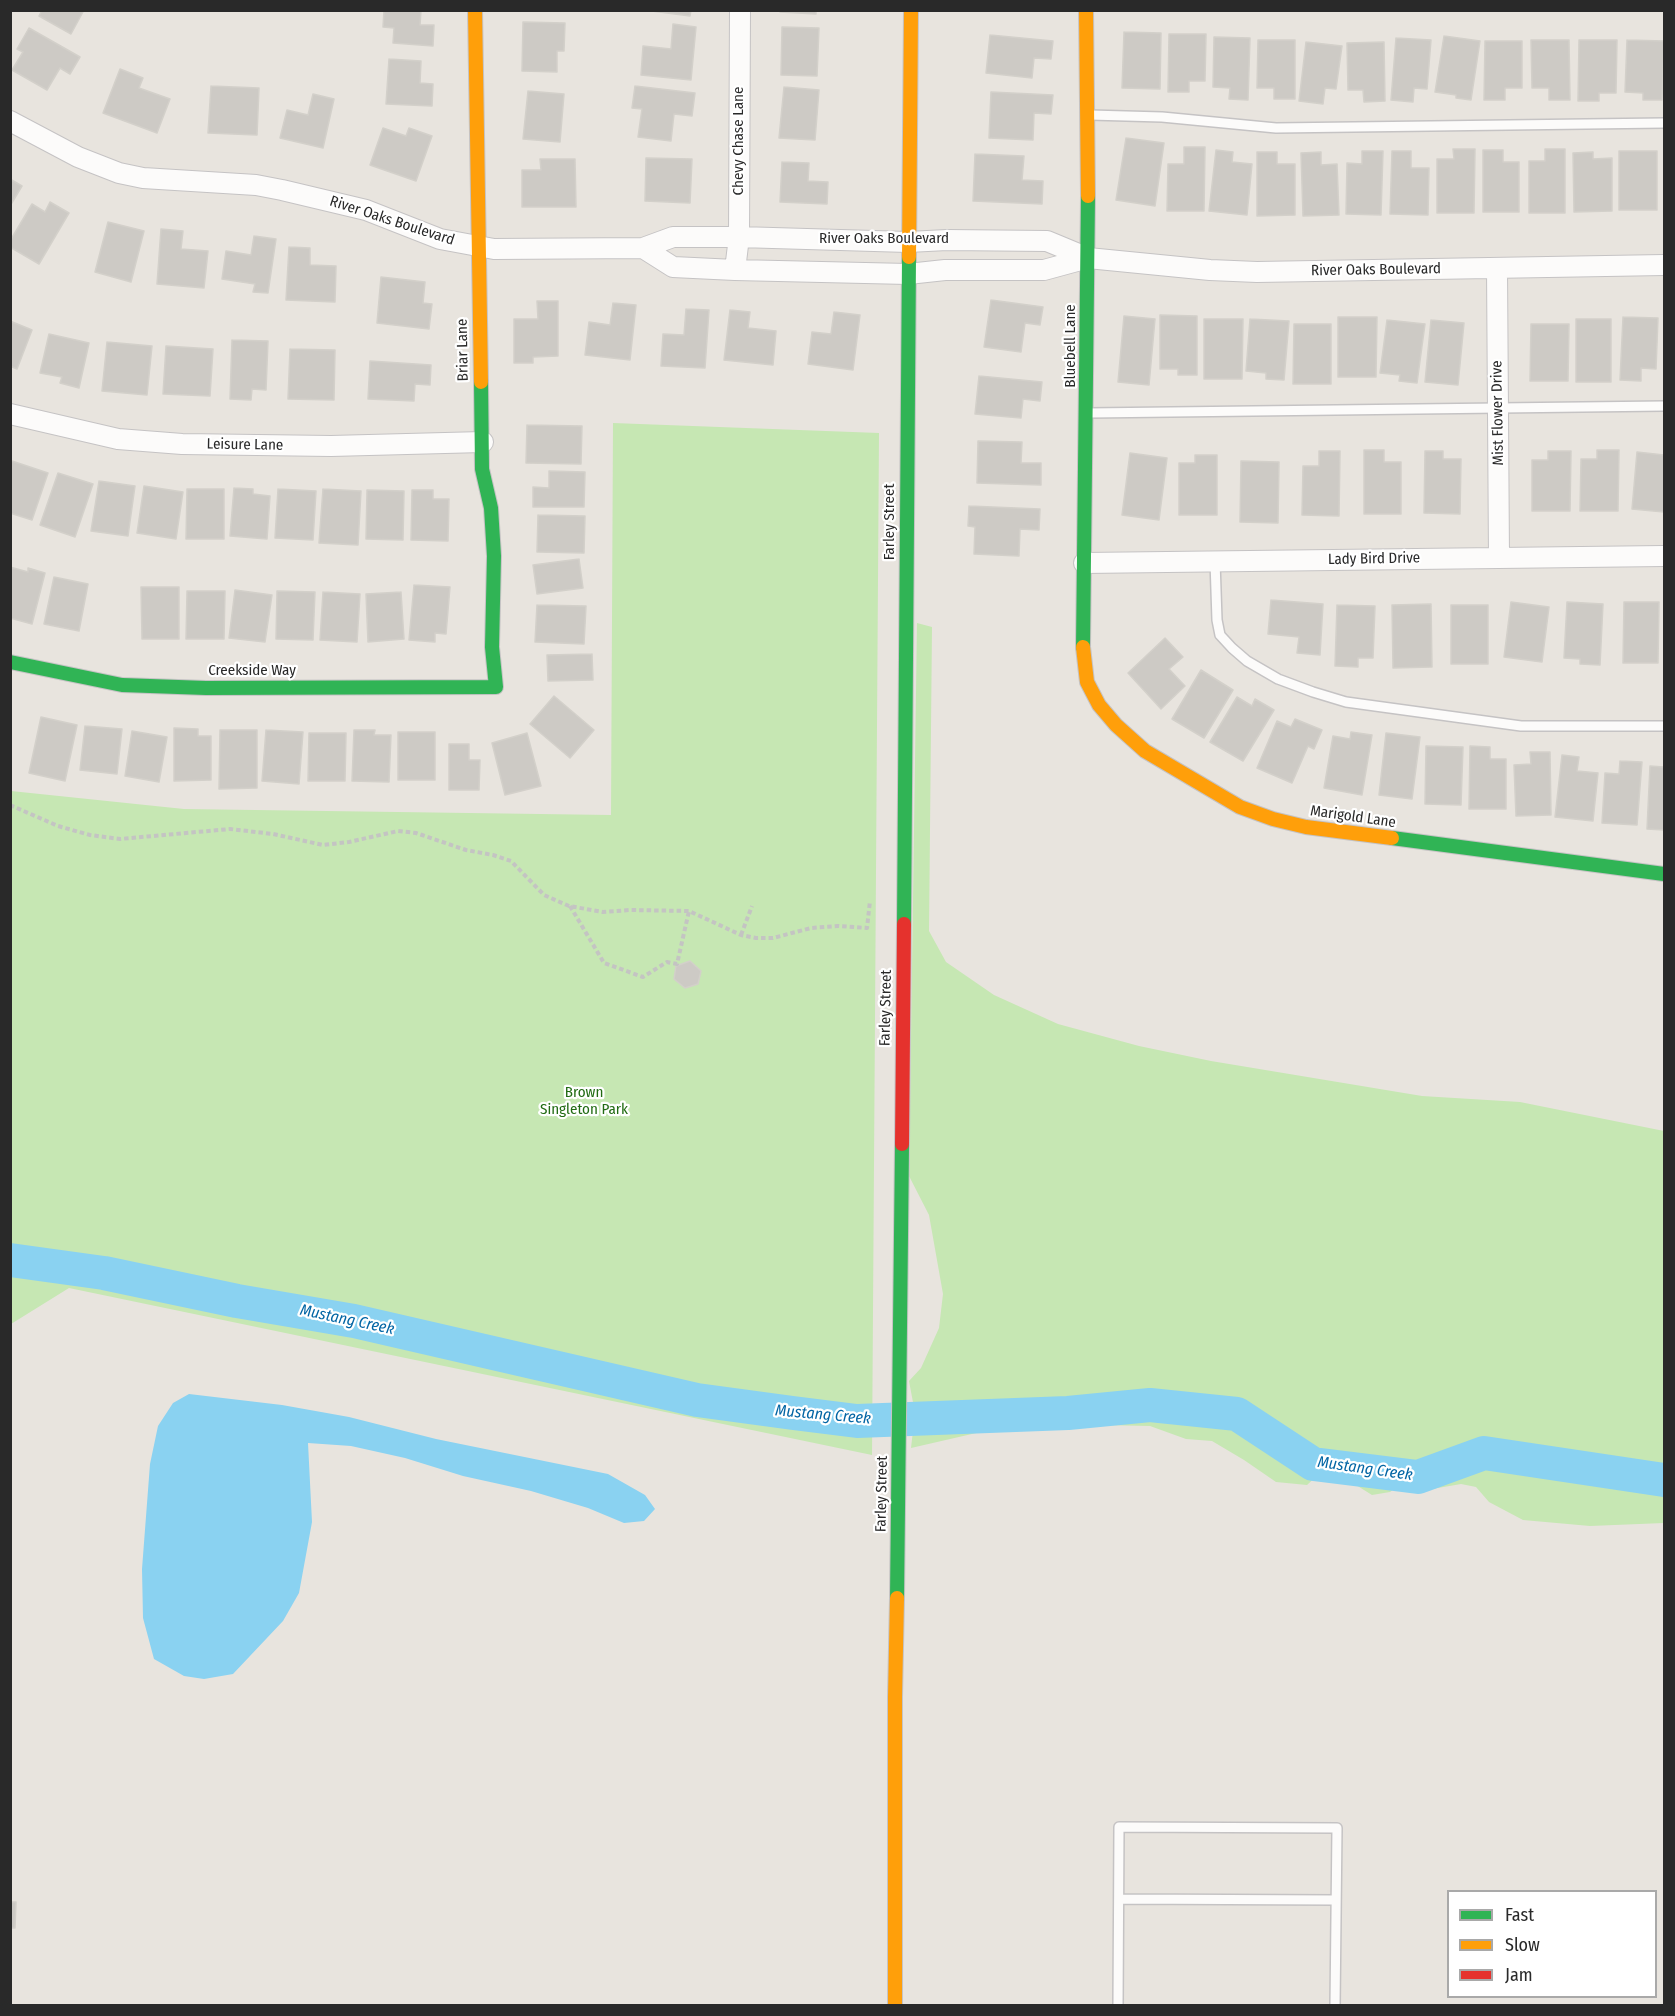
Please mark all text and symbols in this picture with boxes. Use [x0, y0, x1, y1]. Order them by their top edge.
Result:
street label: Chevy Chase Lane [730, 87, 748, 195]
street label: River Oaks Boulevard [327, 192, 457, 250]
street label: River Oaks Boulevard [819, 230, 949, 248]
street label: River Oaks Boulevard [1311, 260, 1441, 280]
street label: Bluebell Lane [1062, 304, 1080, 388]
street label: Briar Lane [453, 319, 473, 381]
street label: Mist Flower Drive [1488, 360, 1508, 466]
street label: Leisure Lane [206, 435, 284, 455]
street label: Farley Street [881, 484, 899, 560]
street label: Lady Bird Drive [1328, 549, 1420, 569]
street label: Creekside Way [208, 662, 296, 680]
street label: Marigold Lane [1309, 802, 1397, 832]
street label: Farley Street [876, 970, 896, 1046]
park label: Brown Singleton Park [540, 1084, 628, 1119]
water label: Mustang Creek [298, 1301, 396, 1339]
water label: Mustang Creek [774, 1401, 872, 1429]
water label: Mustang Creek [1316, 1453, 1414, 1485]
street label: Farley Street [872, 1456, 892, 1532]
legend [1447, 1890, 1657, 1998]
text: Fast [1505, 1904, 1534, 1926]
text: Slow [1505, 1934, 1540, 1956]
text: Jam [1505, 1964, 1533, 1986]

